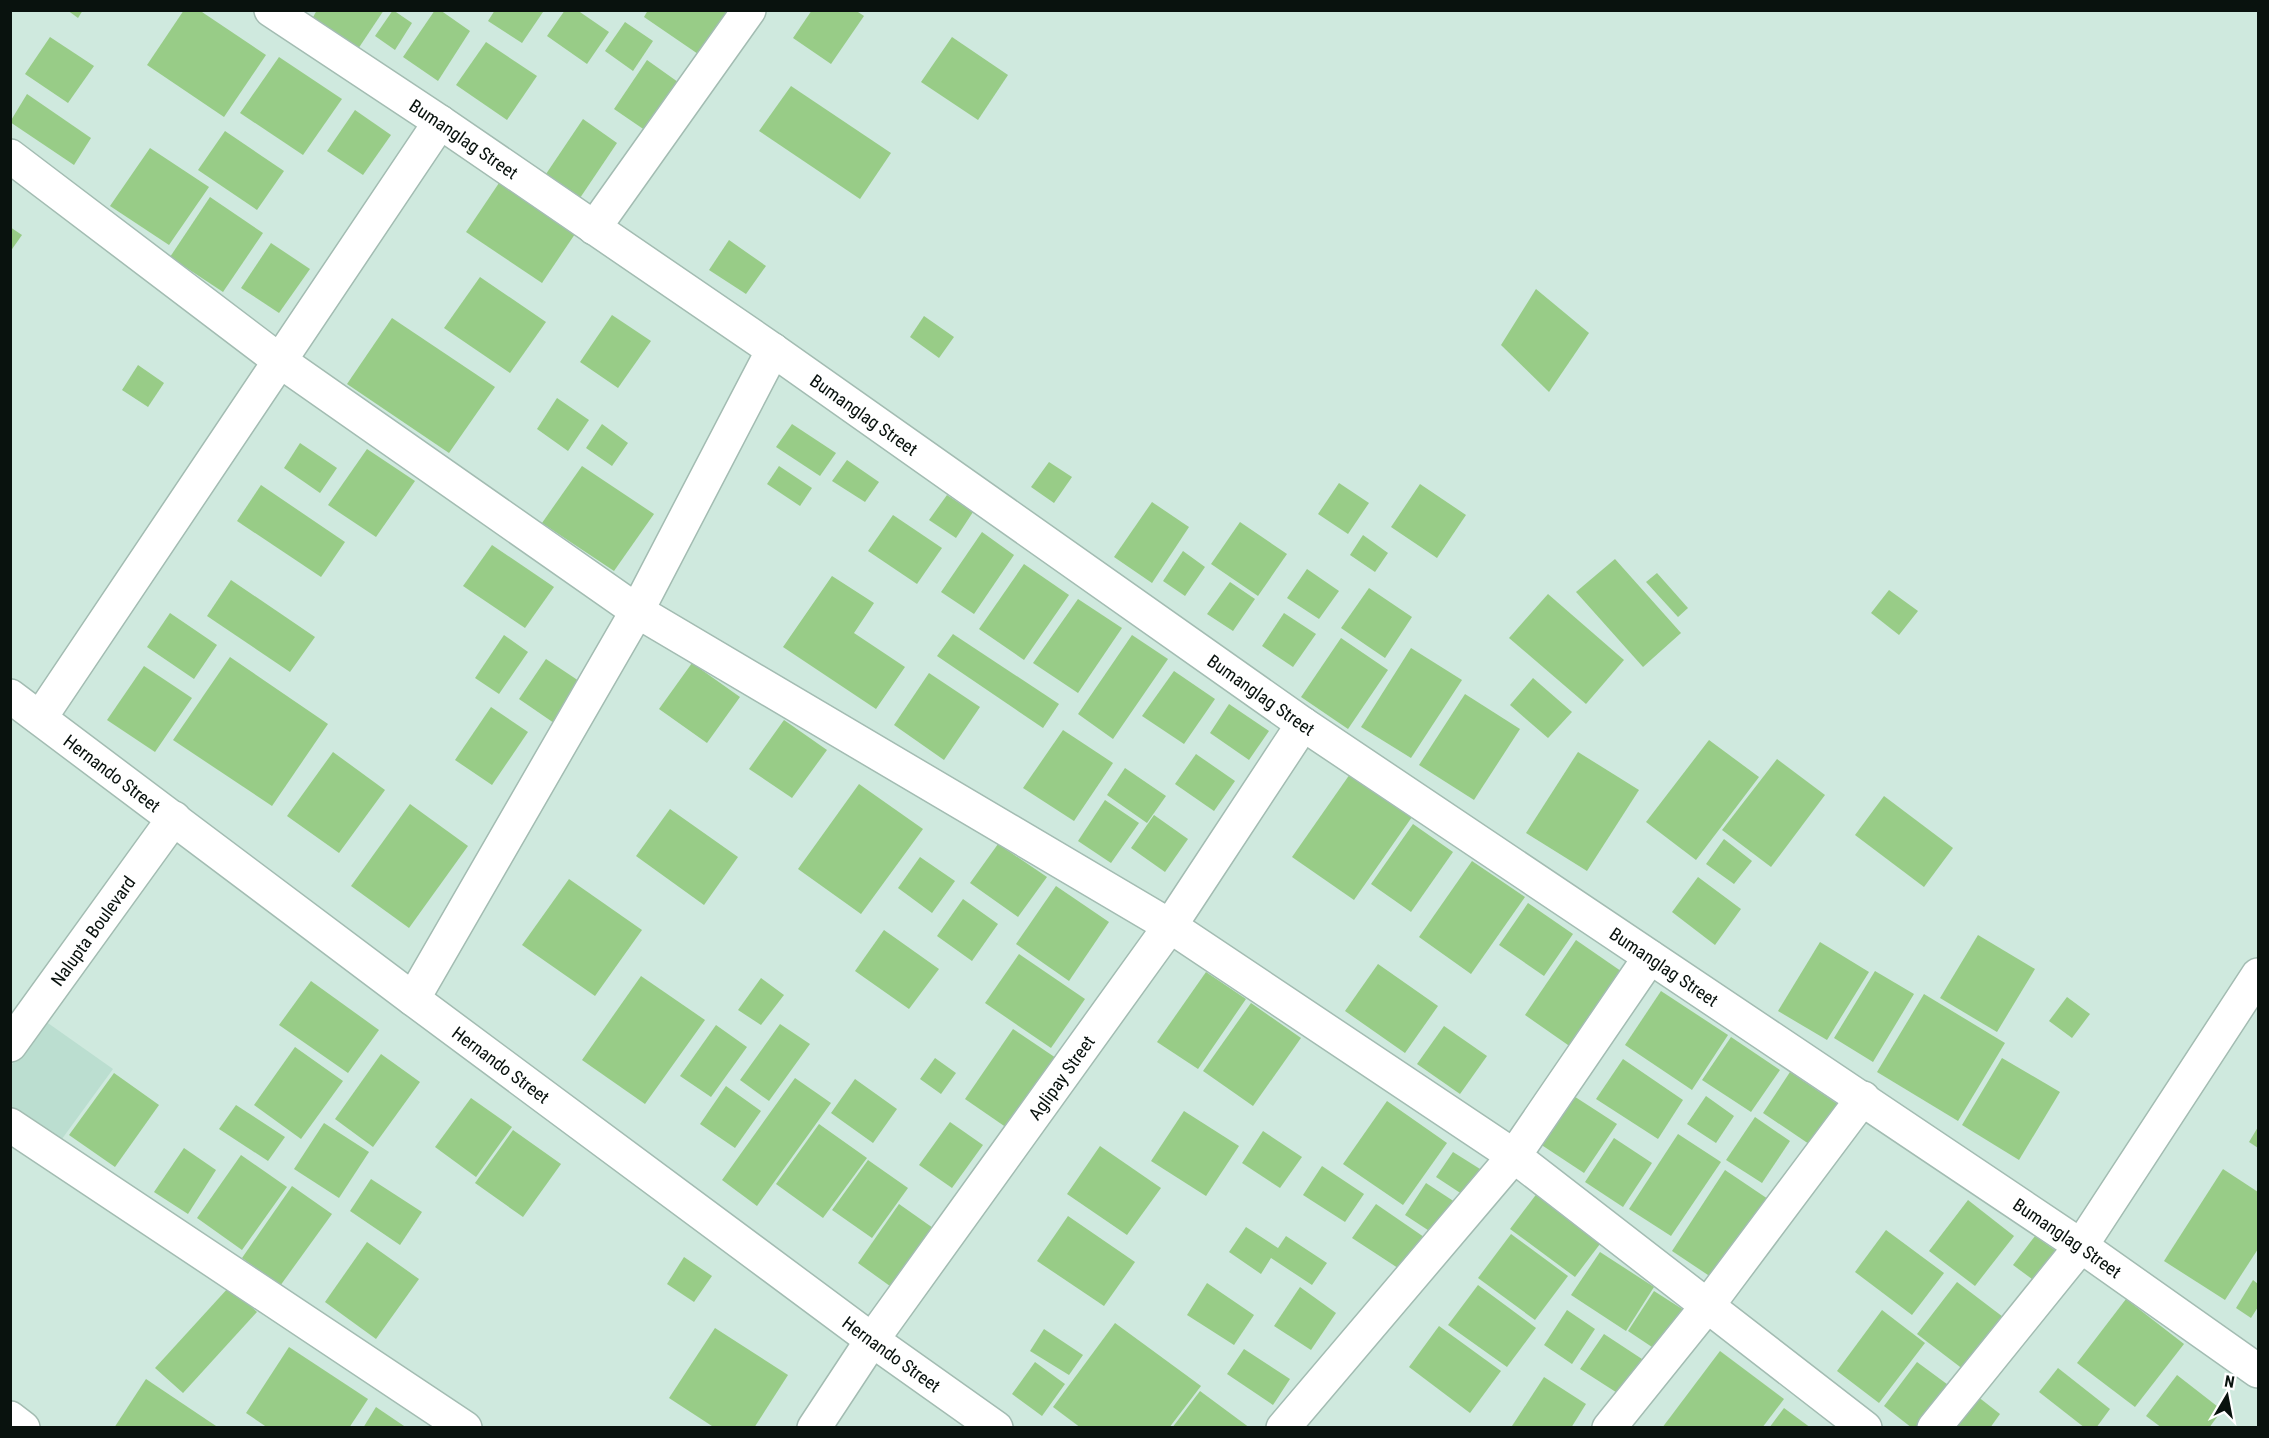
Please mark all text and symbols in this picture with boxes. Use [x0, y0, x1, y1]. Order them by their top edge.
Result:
street label: Bumanglag Street [406, 95, 522, 183]
street label: Bumanglag Street [807, 369, 922, 459]
street label: Bumanglag Street [1204, 650, 1319, 740]
street label: Hernando Street [60, 730, 165, 816]
street label: Nalupta Boulevard [46, 872, 139, 990]
street label: Bumanglag Street [1606, 922, 1723, 1010]
street label: Hernando Street [449, 1022, 554, 1107]
street label: Aglipay Street [1024, 1031, 1098, 1124]
street label: Bumanglag Street [2010, 1193, 2126, 1282]
street label: Hernando Street [839, 1311, 945, 1396]
north arrow [2197, 1366, 2257, 1426]
text: N [2223, 1372, 2236, 1392]

